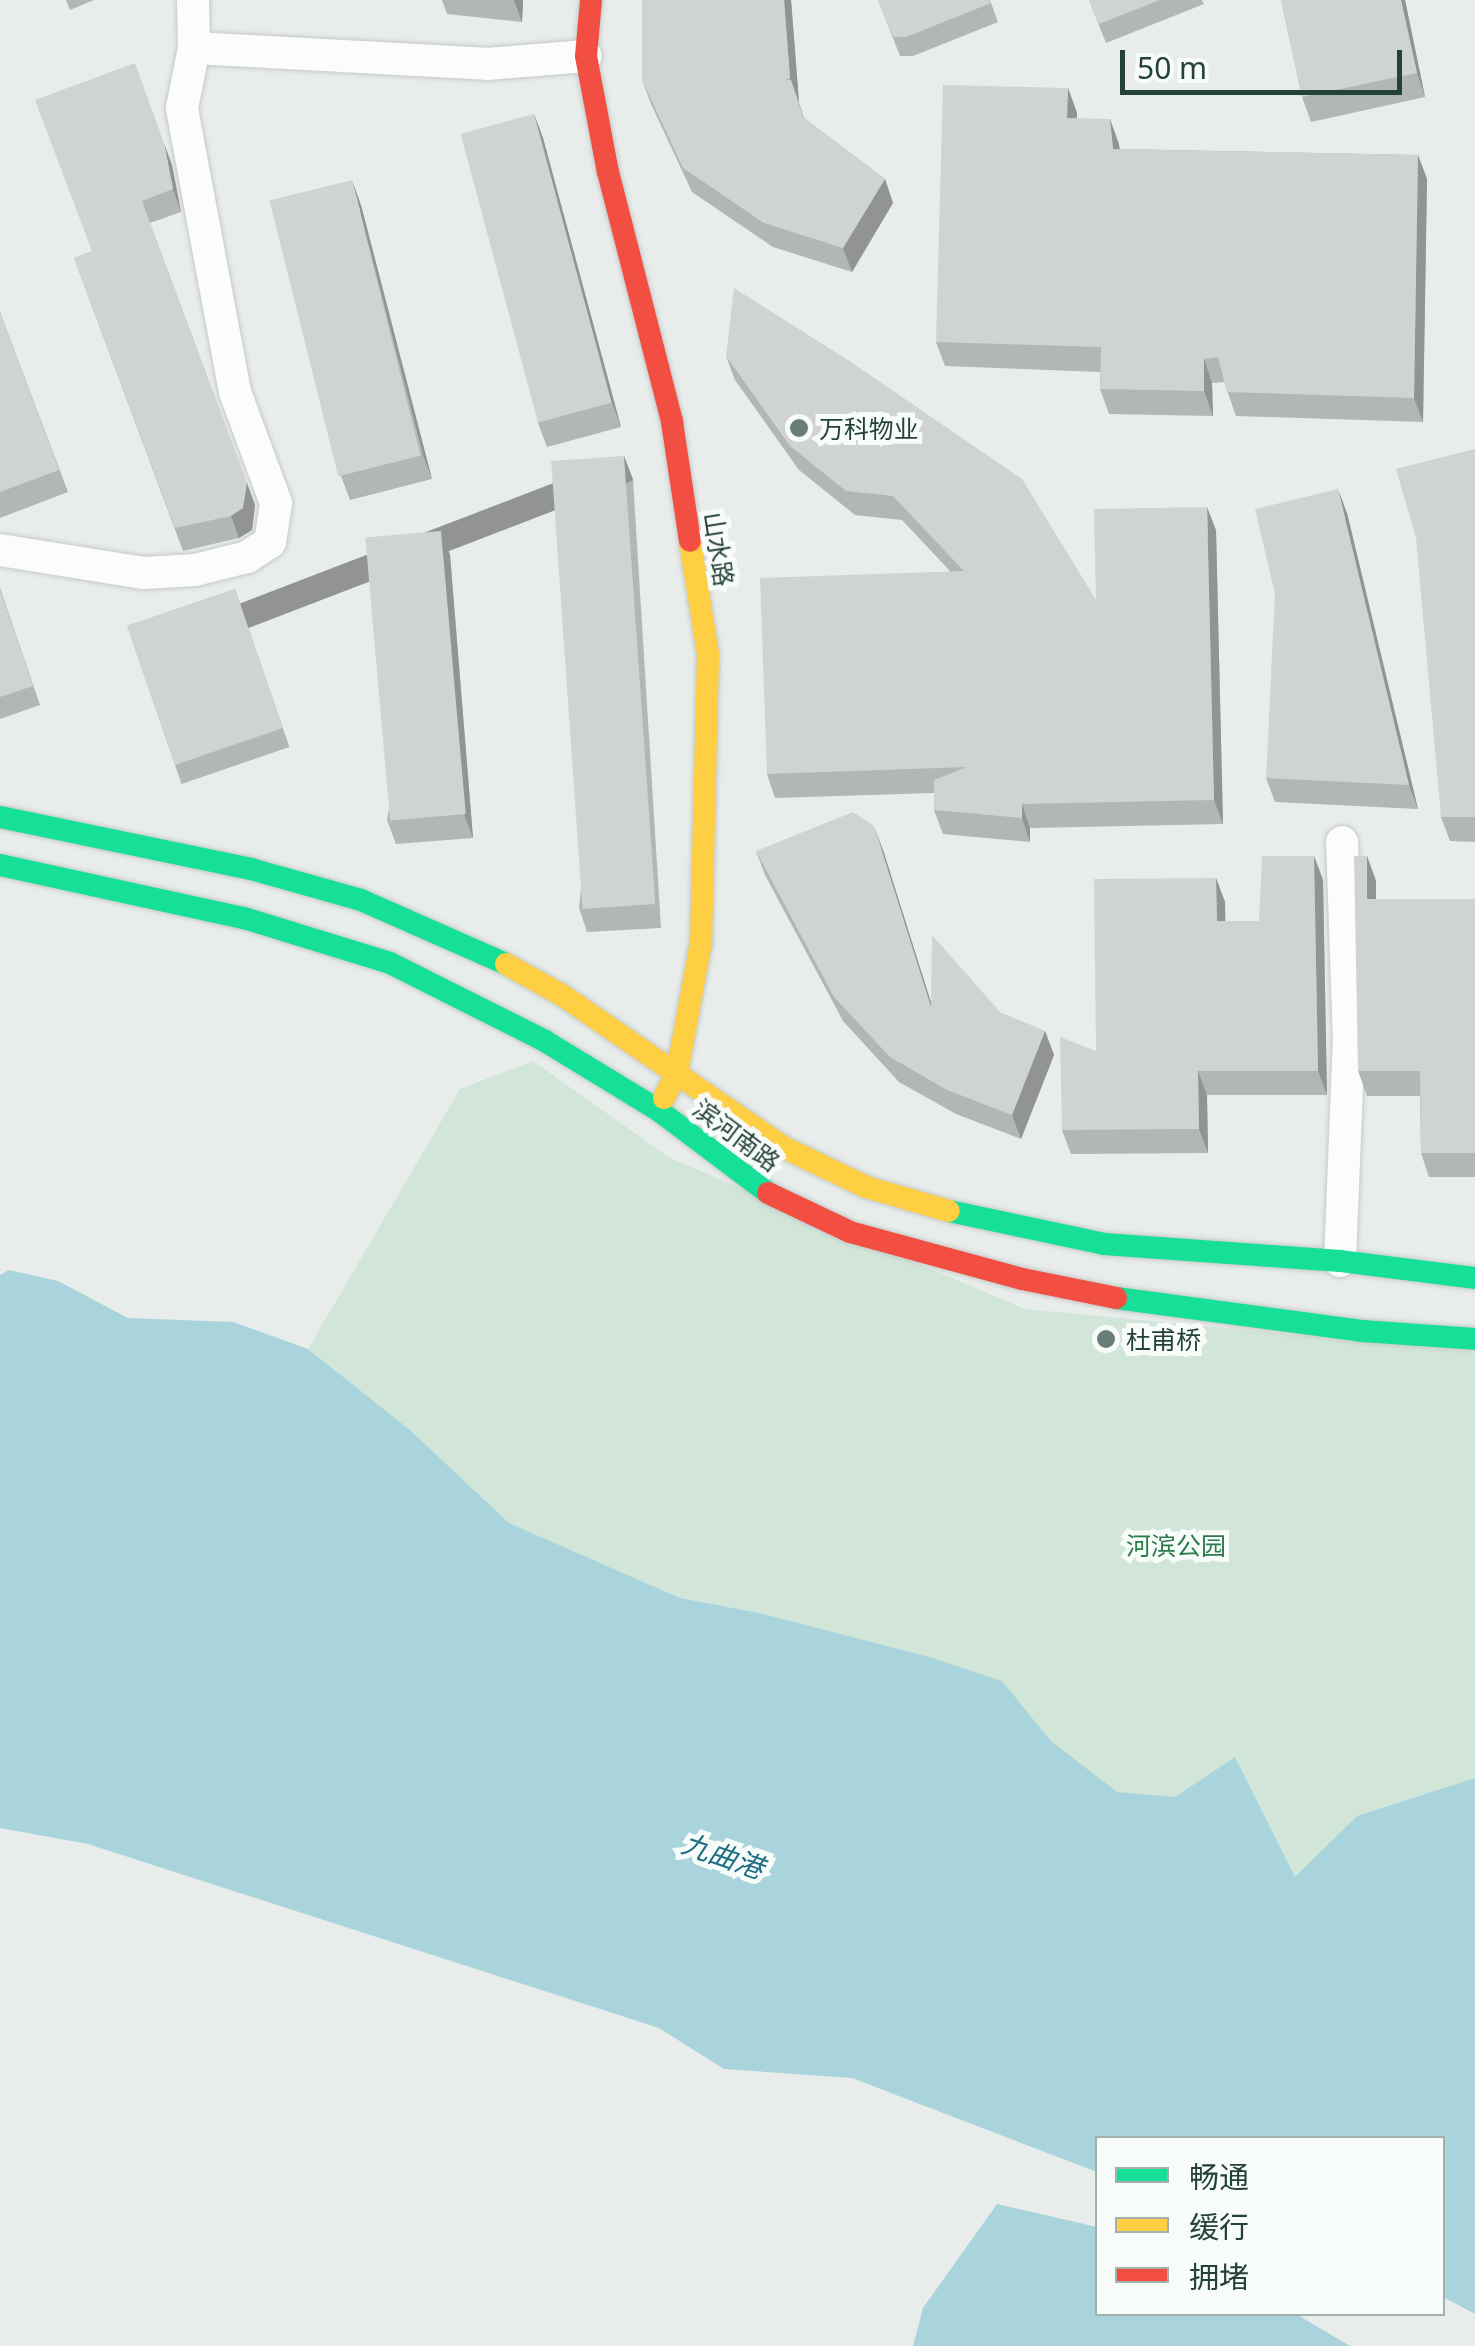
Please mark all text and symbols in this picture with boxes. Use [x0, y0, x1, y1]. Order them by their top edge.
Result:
scale bar [1125, 30, 1408, 92]
text: 50 m [1137, 47, 1207, 88]
place label: 万科物业 [819, 413, 919, 443]
marker: 万科物业 [788, 417, 810, 439]
street label: 山水路 [698, 510, 740, 588]
street label: 滨河南路 [688, 1093, 786, 1177]
place label: 杜甫桥 [1126, 1324, 1201, 1354]
marker: 杜甫桥 [1095, 1328, 1117, 1350]
park label: 河滨公园 [1126, 1530, 1226, 1560]
water label: 九曲港 [678, 1825, 768, 1885]
legend [1095, 2136, 1445, 2316]
text: 畅通 [1189, 2156, 1249, 2197]
text: 缓行 [1189, 2206, 1249, 2247]
text: 拥堵 [1189, 2256, 1249, 2297]

